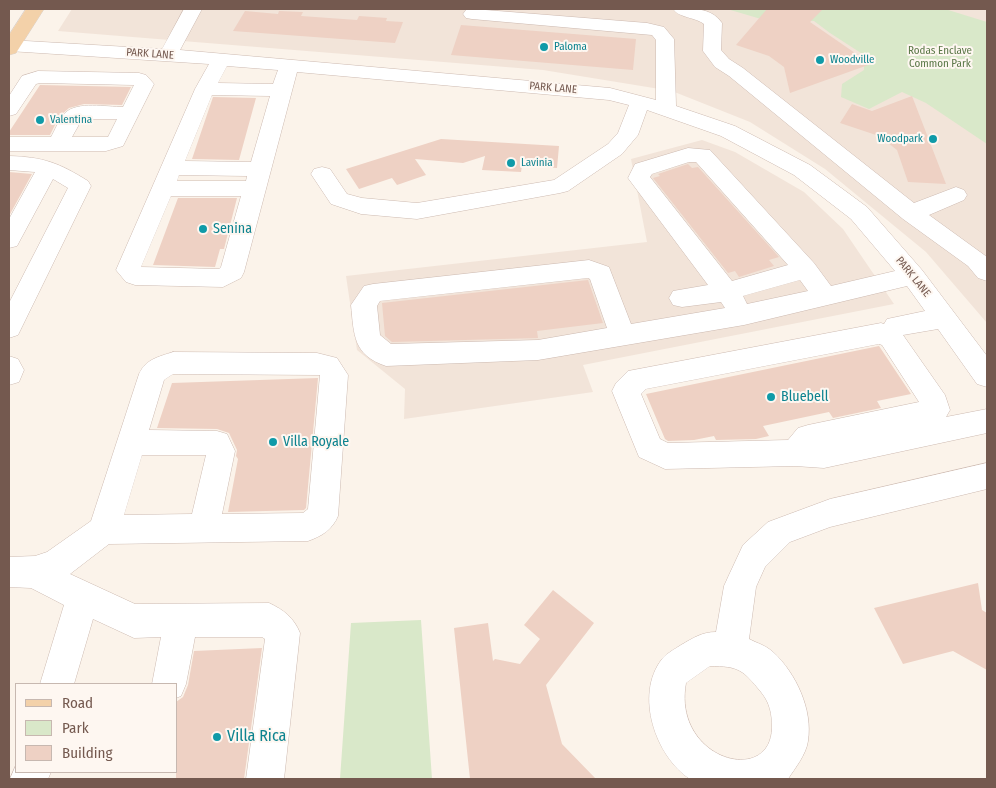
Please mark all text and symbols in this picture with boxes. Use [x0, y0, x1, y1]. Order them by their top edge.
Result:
place label: Paloma [554, 40, 587, 54]
marker: Paloma [538, 41, 550, 53]
park label: Rodas Enclave Common Park [908, 44, 972, 70]
street label: PARK LANE [126, 46, 174, 62]
place label: Woodville [830, 53, 874, 67]
marker: Woodville [814, 54, 826, 66]
street label: PARK LANE [529, 79, 577, 97]
place label: Valentina [50, 113, 92, 127]
marker: Valentina [34, 114, 46, 126]
place label: Woodpark [877, 132, 923, 146]
marker: Woodpark [927, 133, 939, 145]
place label: Lavinia [521, 156, 553, 170]
marker: Lavinia [505, 157, 517, 169]
place label: Senina [213, 221, 252, 237]
marker: Senina [197, 223, 209, 235]
street label: PARK LANE [893, 254, 933, 300]
place label: Bluebell [781, 389, 828, 405]
marker: Bluebell [765, 391, 777, 403]
place label: Villa Royale [283, 434, 349, 450]
marker: Villa Royale [267, 436, 279, 448]
legend [15, 683, 178, 773]
text: Road [62, 694, 93, 712]
text: Park [62, 719, 89, 737]
place label: Villa Rica [227, 727, 286, 747]
marker: Villa Rica [211, 731, 223, 743]
text: Building [62, 744, 113, 762]

